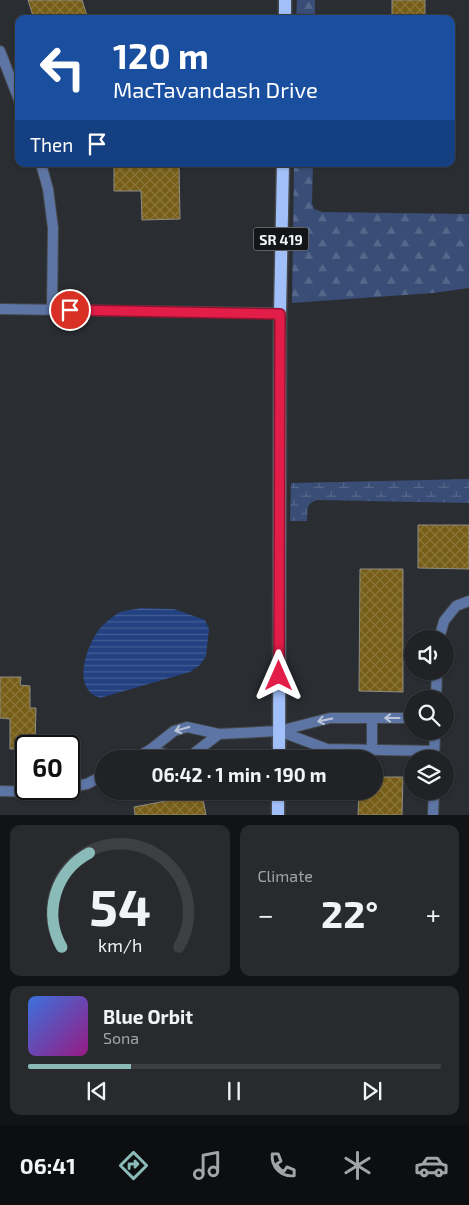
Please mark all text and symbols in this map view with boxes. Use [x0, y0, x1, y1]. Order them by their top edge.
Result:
text: 120 m [113, 34, 209, 76]
icon: left [30, 35, 95, 100]
text: MacTavandash Drive [113, 76, 318, 102]
icon: arrive [83, 130, 111, 158]
text: Then [30, 133, 73, 156]
road number: SR 419 [254, 228, 308, 250]
pin [49, 289, 91, 331]
icon: arrive [56, 296, 84, 324]
map controls [404, 630, 454, 800]
button: sound [404, 630, 454, 680]
position arrow [252, 649, 304, 701]
button: search [404, 690, 454, 740]
one-way arrow [385, 713, 401, 723]
one-way arrow [317, 715, 333, 725]
one-way arrow [174, 725, 190, 735]
speed limit sign: 60 [15, 735, 80, 800]
button: layers [404, 750, 454, 800]
text: 06:42 · 1 min · 190 m [151, 763, 327, 786]
text: Climate [258, 866, 313, 885]
text: 54 [89, 874, 151, 936]
text: 22° [321, 890, 378, 936]
text: − [258, 897, 274, 931]
text: + [426, 897, 441, 931]
text: km/h [98, 934, 142, 956]
text: Blue Orbit [103, 1005, 193, 1028]
text: Sona [103, 1028, 139, 1047]
icon: previous [83, 1077, 111, 1105]
icon: pause [220, 1077, 248, 1105]
icon: next [358, 1077, 386, 1105]
icon: directions [116, 1148, 151, 1183]
icon: music [190, 1148, 225, 1183]
icon: phone [265, 1148, 300, 1183]
icon: climate [340, 1148, 375, 1183]
icon: car [414, 1148, 449, 1183]
text: 06:41 [20, 1152, 76, 1178]

